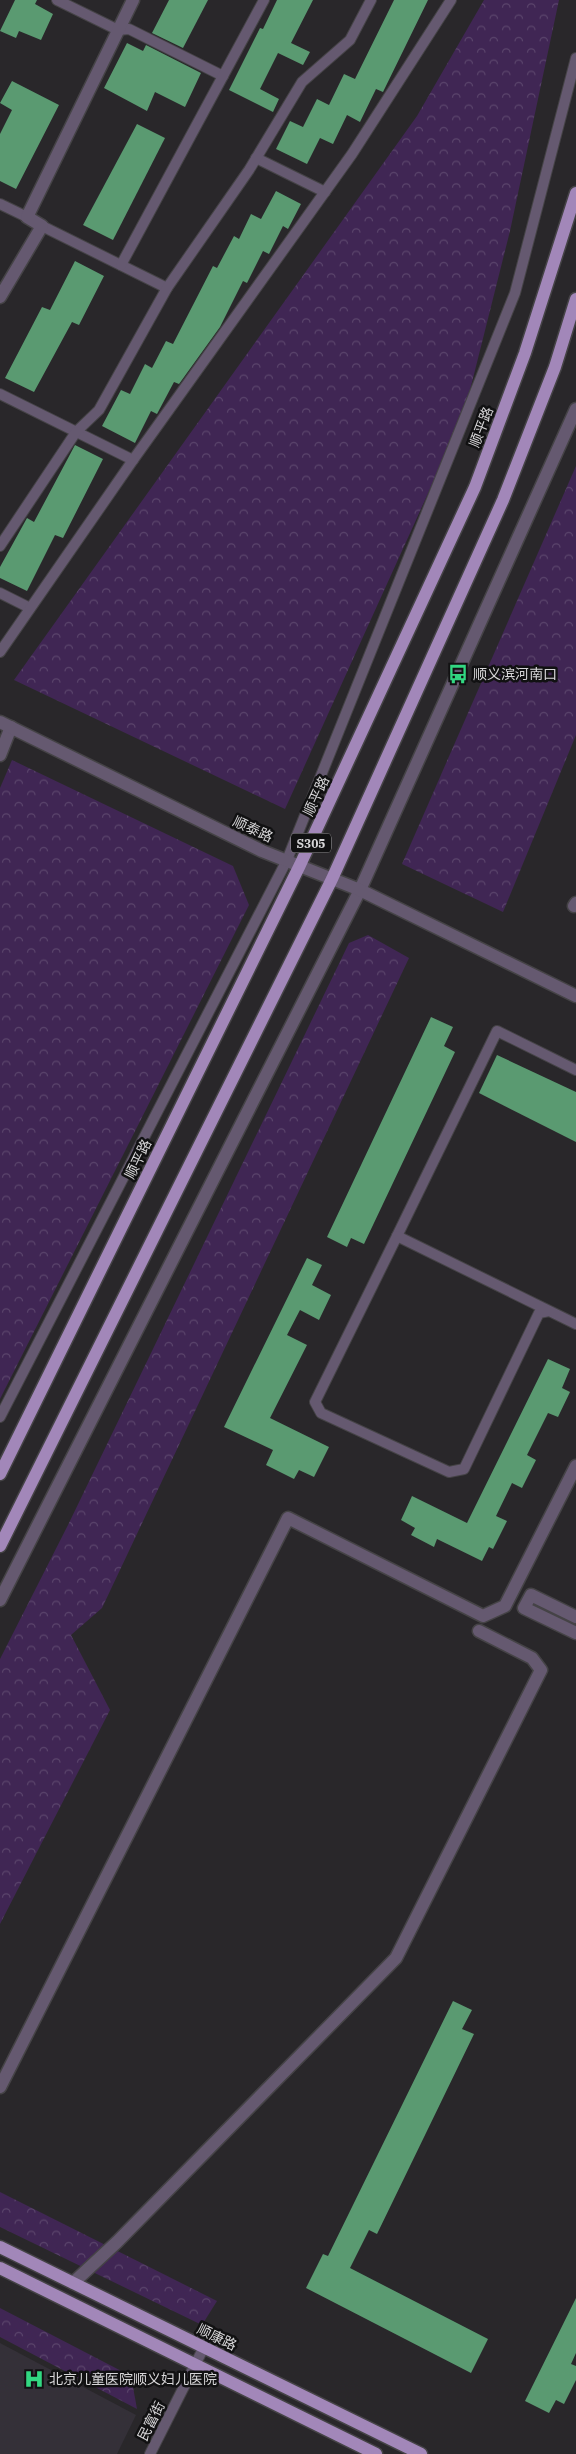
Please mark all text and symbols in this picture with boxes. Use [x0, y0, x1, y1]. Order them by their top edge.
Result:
street label: 顺平路 [465, 404, 497, 450]
bus stop icon: 顺义滨河南口 [447, 663, 469, 685]
place label: 顺义滨河南口 [473, 665, 557, 683]
street label: 顺平路 [299, 773, 333, 819]
street label: 顺泰路 [230, 812, 276, 846]
road number: S305 [291, 834, 331, 852]
street label: 顺平路 [121, 1136, 155, 1182]
street label: 顺康路 [194, 2320, 240, 2354]
hospital icon: 北京儿童医院顺义妇儿医院 [23, 2368, 45, 2390]
place label: 北京儿童医院顺义妇儿医院 [49, 2370, 217, 2388]
street label: 民富街 [133, 2398, 169, 2444]

